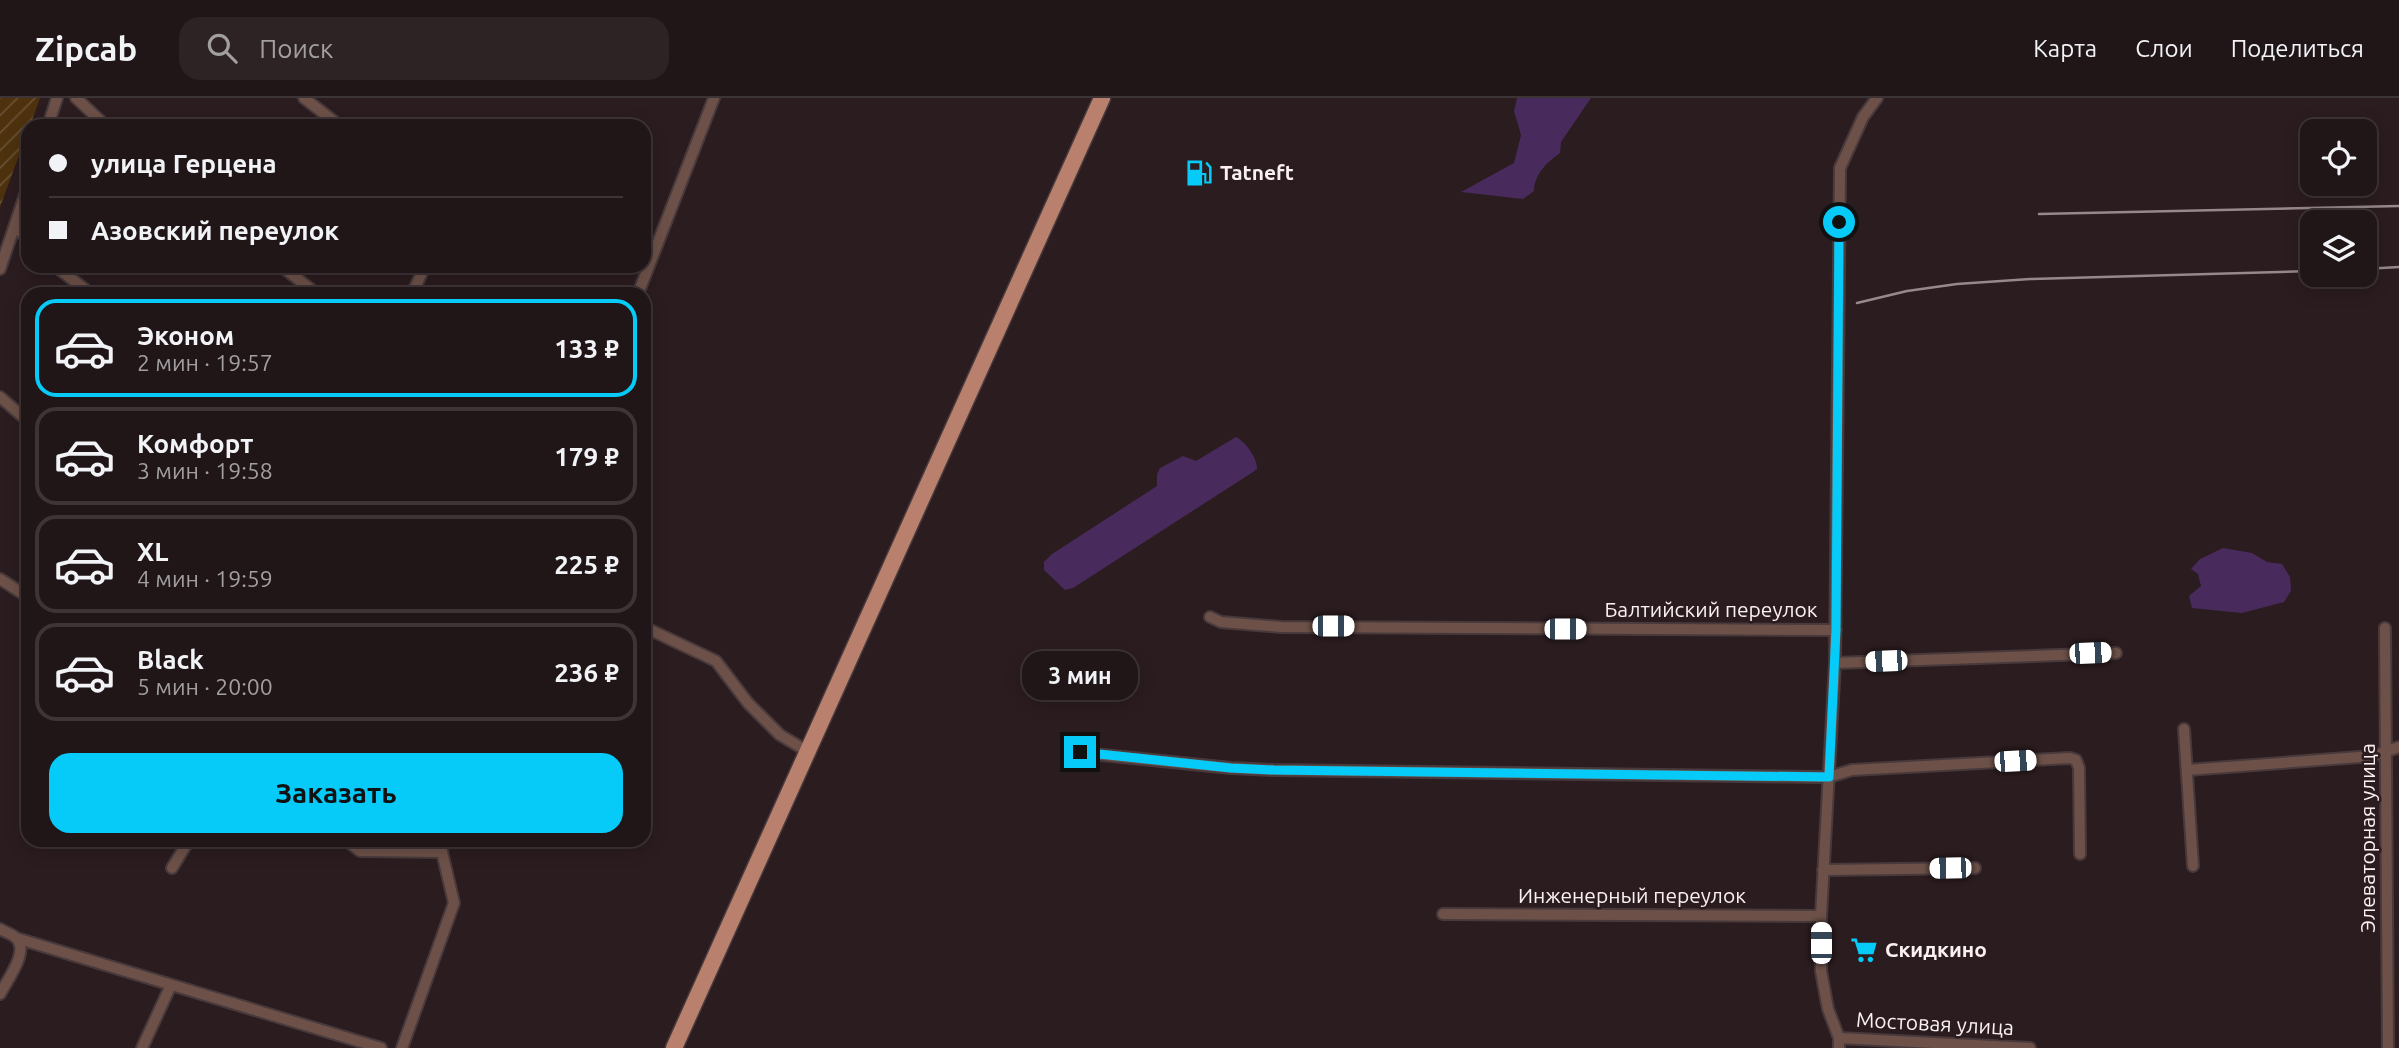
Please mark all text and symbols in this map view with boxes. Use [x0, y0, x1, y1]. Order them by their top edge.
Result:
search box [179, 17, 669, 80]
icon: search [203, 29, 241, 67]
text: Zipcab [35, 30, 137, 67]
text: Поиск [259, 34, 333, 63]
text: Карта [2033, 35, 2097, 62]
text: Слои [2135, 35, 2193, 62]
text: Поделиться [2231, 35, 2364, 62]
map controls [2300, 119, 2377, 287]
button: locate [2300, 119, 2377, 196]
text: улица Герцена [91, 149, 277, 178]
fuel station icon: Tatneft [1184, 158, 1214, 188]
place label: Tatneft [1220, 160, 1294, 184]
route start [1823, 206, 1855, 238]
button: layers [2300, 210, 2377, 287]
text: Азовский переулок [91, 216, 339, 245]
icon: car [53, 317, 116, 380]
text: Эконом [137, 321, 234, 350]
text: 133 ₽ [554, 334, 619, 363]
text: 2 мин · 19:57 [137, 350, 273, 375]
icon: car [53, 425, 116, 488]
text: Комфорт [137, 429, 253, 458]
text: 179 ₽ [554, 442, 619, 471]
text: 3 мин · 19:58 [137, 458, 273, 483]
icon: car [53, 533, 116, 596]
text: XL [137, 537, 168, 566]
text: 225 ₽ [554, 550, 619, 579]
text: 4 мин · 19:59 [137, 566, 273, 591]
street label: Балтийский переулок [1604, 597, 1818, 621]
car [1313, 616, 1355, 637]
car [1545, 619, 1587, 640]
icon: car [53, 641, 116, 704]
car [2069, 642, 2112, 664]
text: Black [137, 645, 204, 674]
callout: 3 мин [1022, 650, 1138, 700]
car [1865, 650, 1908, 672]
text: 236 ₽ [554, 658, 619, 687]
text: 3 мин [1048, 663, 1112, 688]
text: 5 мин · 20:00 [137, 674, 273, 699]
route end [1064, 736, 1096, 768]
street label: Элеваторная улица [2355, 743, 2379, 933]
car [1994, 749, 2037, 773]
button: Заказать [49, 753, 623, 833]
car [1929, 857, 1972, 879]
street label: Инженерный переулок [1518, 883, 1746, 907]
car [1811, 922, 1832, 964]
supermarket icon: Скидкино [1849, 935, 1879, 965]
place label: Скидкино [1885, 937, 1987, 961]
street label: Мостовая улица [1855, 1007, 2015, 1039]

